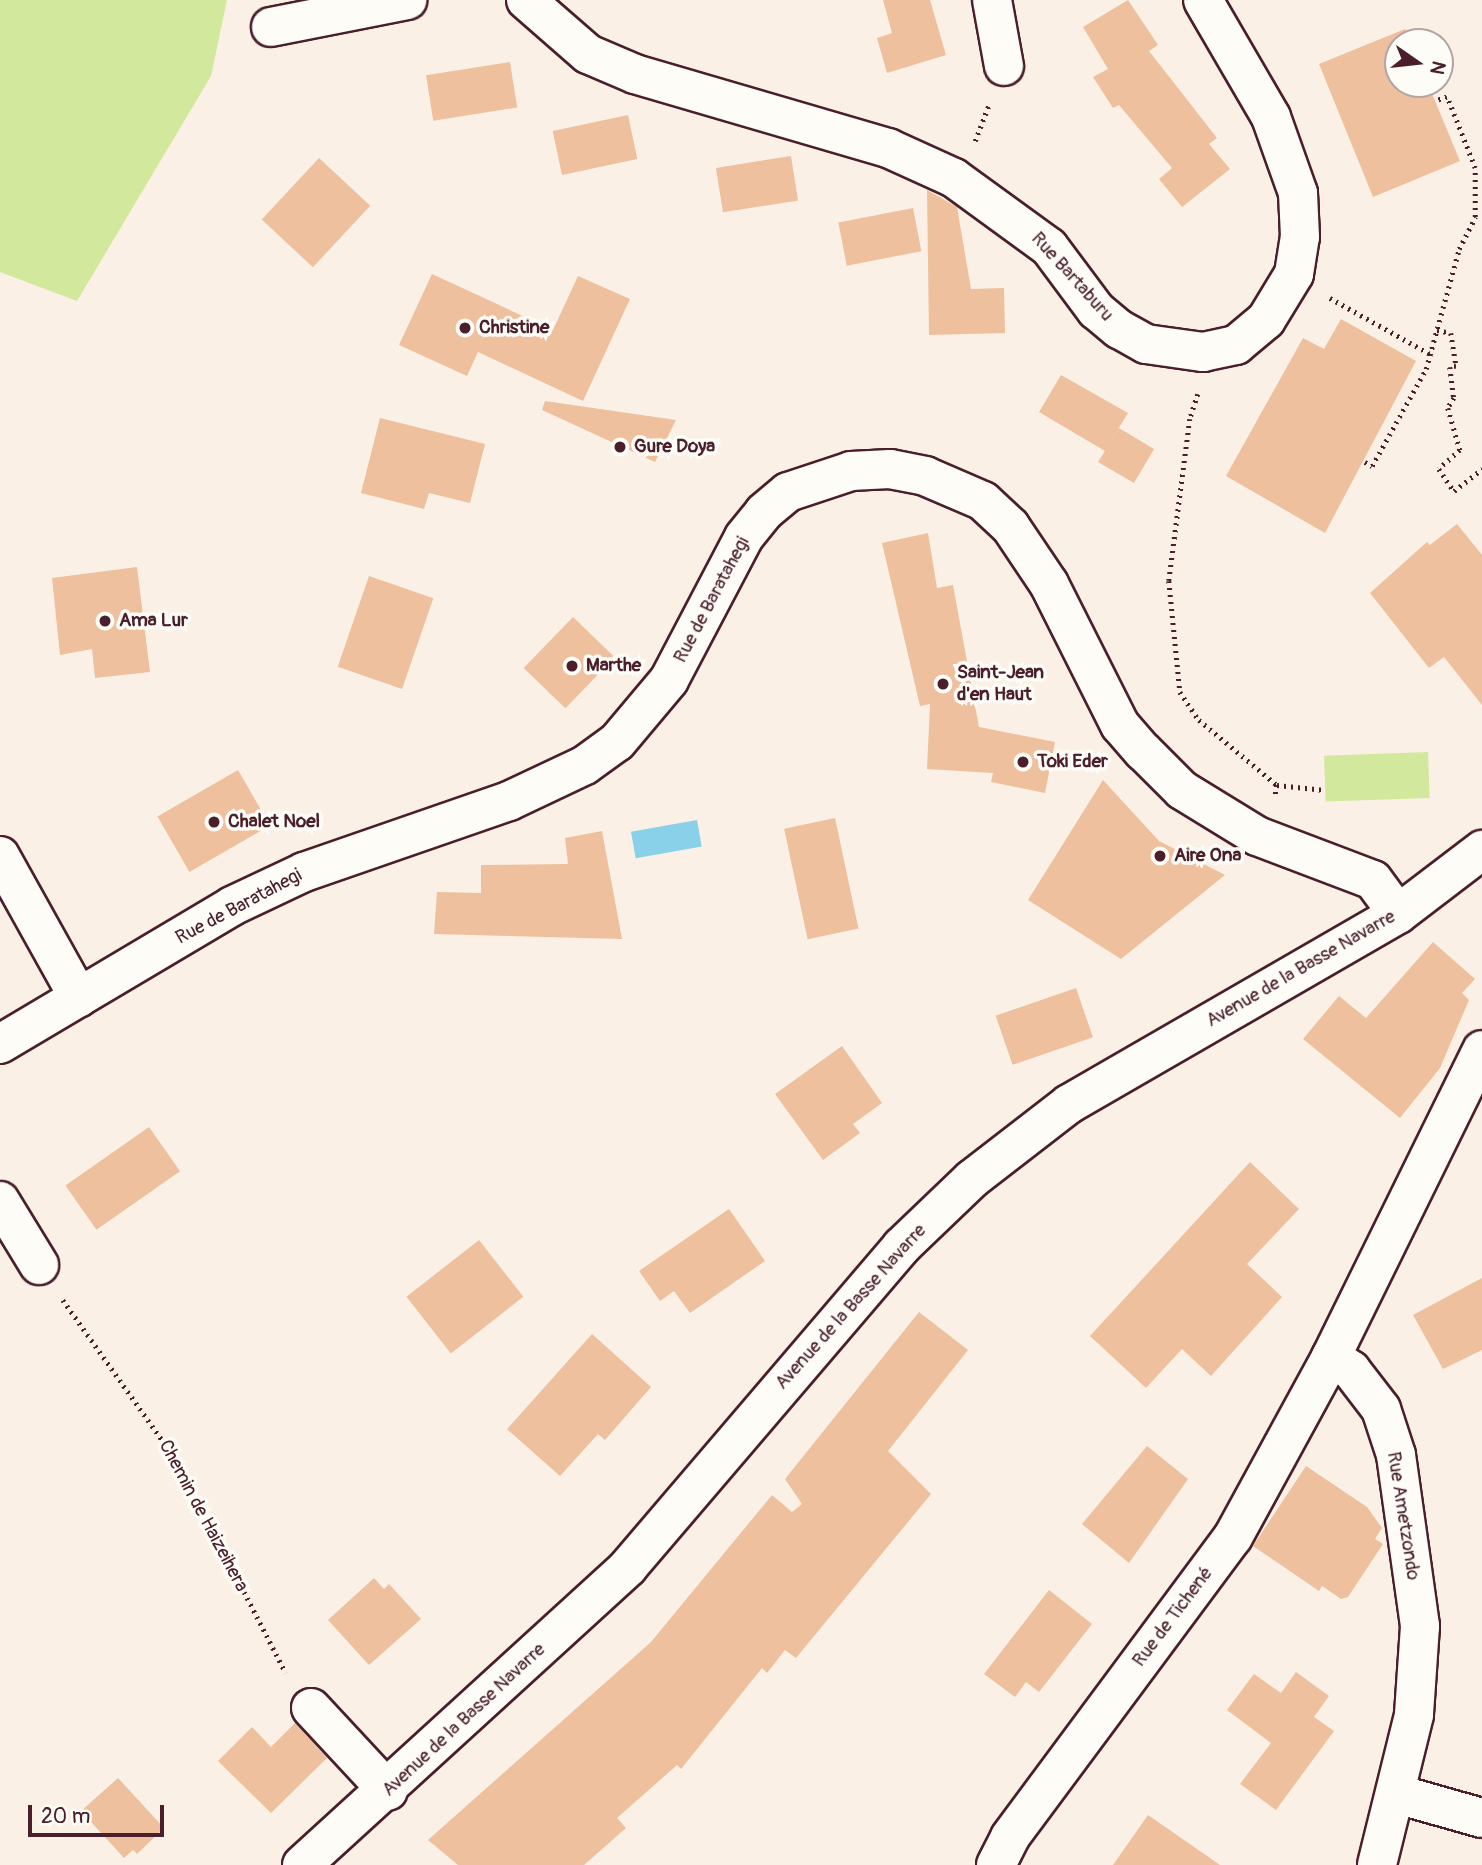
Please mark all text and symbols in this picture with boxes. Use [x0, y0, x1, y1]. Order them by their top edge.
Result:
north arrow [1384, 28, 1454, 98]
text: N [1424, 58, 1451, 77]
street label: Rue Bartaburu [1026, 228, 1118, 326]
place label: Christine [479, 317, 549, 339]
marker: Christine [457, 320, 473, 336]
place label: Gure Doya [634, 436, 715, 458]
marker: Gure Doya [612, 439, 628, 455]
street label: Rue de Baratahegi [669, 533, 755, 667]
place label: Ama Lur [119, 610, 188, 632]
marker: Ama Lur [97, 613, 113, 629]
place label: Marthe [586, 655, 641, 677]
marker: Marthe [564, 658, 580, 674]
place label: Saint-Jean d'en Haut [957, 662, 1044, 706]
marker: Saint-Jean d'en Haut [935, 676, 951, 692]
place label: Toki Eder [1037, 751, 1108, 773]
marker: Toki Eder [1015, 754, 1031, 770]
place label: Chalet Noel [228, 811, 320, 833]
marker: Chalet Noel [206, 814, 222, 830]
place label: Aire Ona [1174, 845, 1241, 867]
marker: Aire Ona [1152, 848, 1168, 864]
street label: Rue de Baratahegi [172, 864, 306, 950]
street label: Avenue de la Basse Navarre [1202, 905, 1400, 1033]
street label: Avenue de la Basse Navarre [771, 1220, 931, 1394]
street label: Chemin de Haizeihera [153, 1436, 253, 1596]
street label: Rue Ametzondo [1382, 1450, 1424, 1582]
street label: Rue de Tichené [1128, 1562, 1218, 1672]
street label: Avenue de la Basse Navarre [378, 1638, 550, 1802]
scale bar [32, 1792, 168, 1836]
text: 20 m [41, 1803, 90, 1830]

